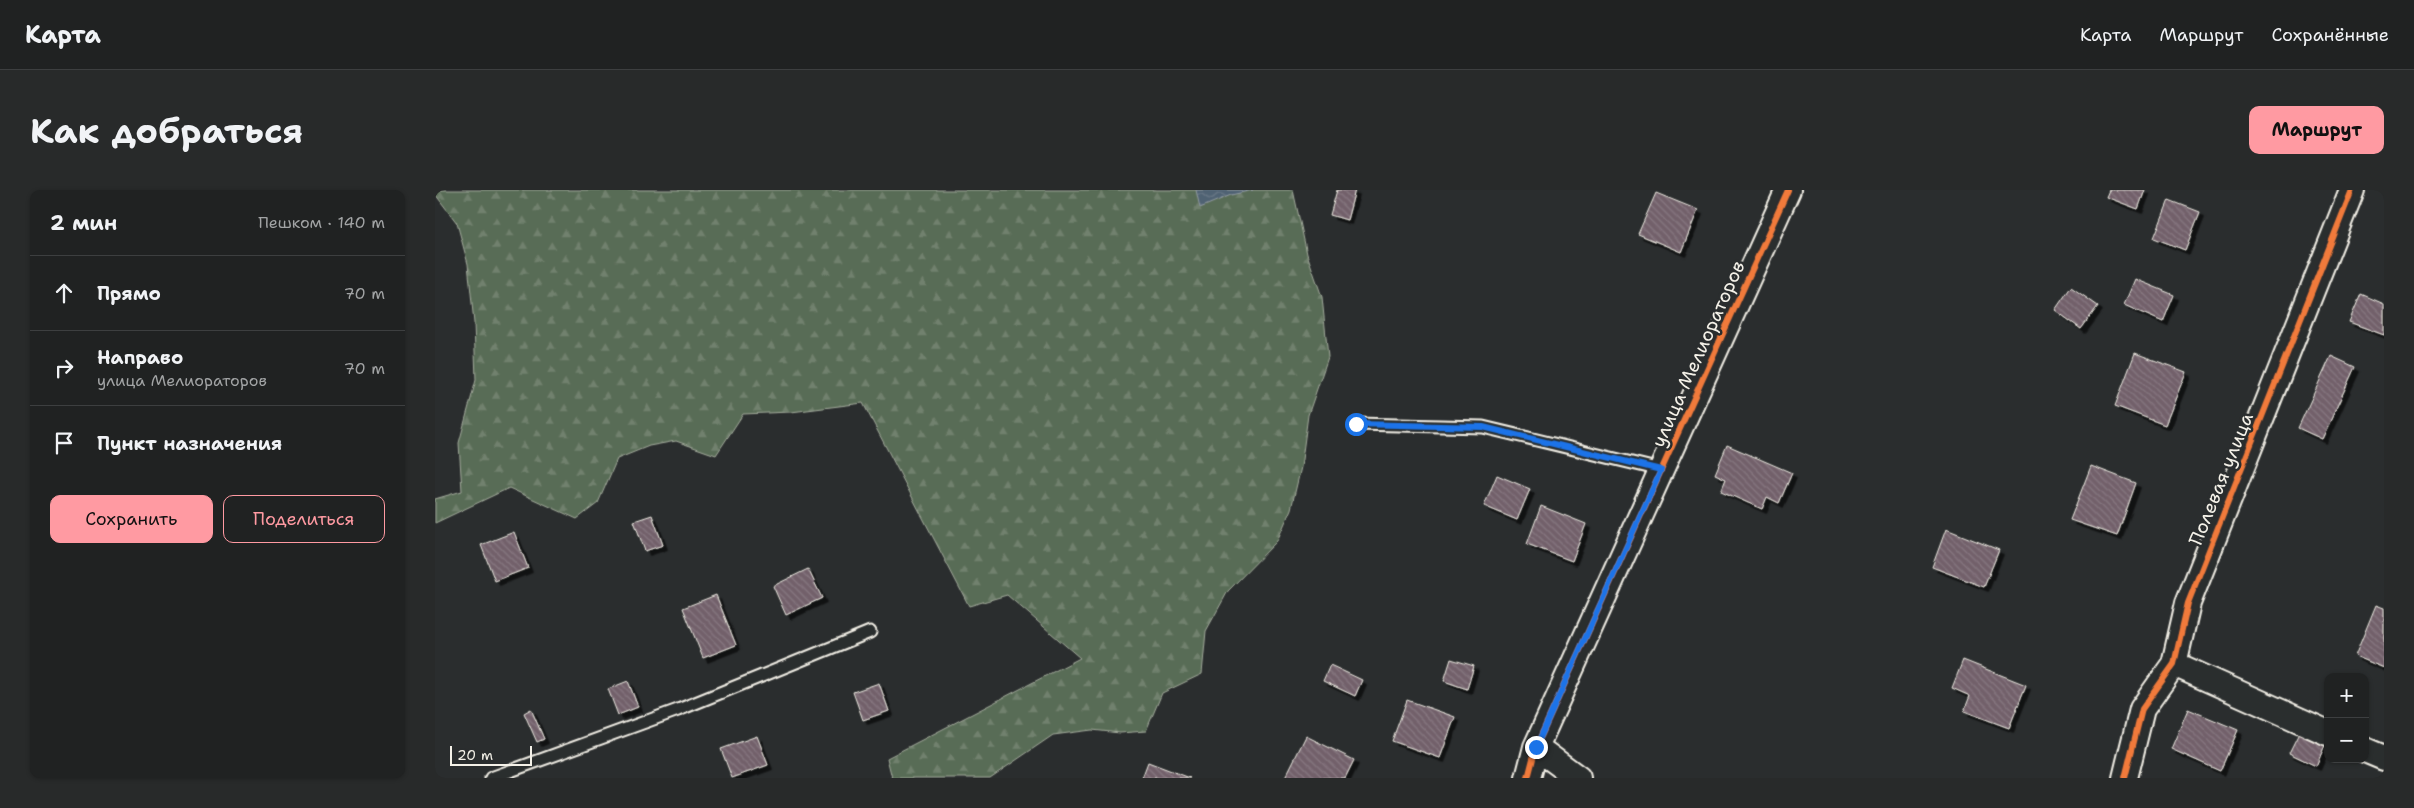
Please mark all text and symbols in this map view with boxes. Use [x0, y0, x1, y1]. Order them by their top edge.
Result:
text: Карта [25, 19, 101, 51]
text: Карта [2080, 23, 2131, 47]
text: Маршрут [2159, 23, 2243, 47]
text: Сохранённые [2271, 23, 2389, 47]
button: Маршрут [2249, 106, 2384, 154]
text: Как добраться [30, 107, 303, 154]
text: 2 мин [50, 209, 117, 237]
text: Пешком · 140 m [258, 212, 385, 233]
street label: улица Мелиораторов [1646, 257, 1750, 451]
icon: ahead [50, 279, 78, 307]
text: Прямо [97, 281, 161, 306]
text: 70 m [344, 283, 385, 304]
text: Направо [97, 345, 183, 370]
icon: right [50, 354, 78, 382]
text: 70 m [344, 358, 385, 379]
text: улица Мелиораторов [97, 370, 267, 391]
street label: Полевая улица [2183, 409, 2259, 549]
route start [1345, 413, 1368, 436]
icon: arrive [50, 429, 78, 457]
text: Пункт назначения [97, 431, 282, 456]
button: Сохранить [50, 495, 213, 543]
button: Поделиться [223, 495, 385, 543]
map controls [2324, 673, 2369, 763]
button: + [2324, 673, 2369, 718]
button: − [2324, 718, 2369, 763]
route end [1525, 736, 1548, 759]
scale bar [450, 743, 533, 766]
text: 20 m [457, 746, 493, 764]

